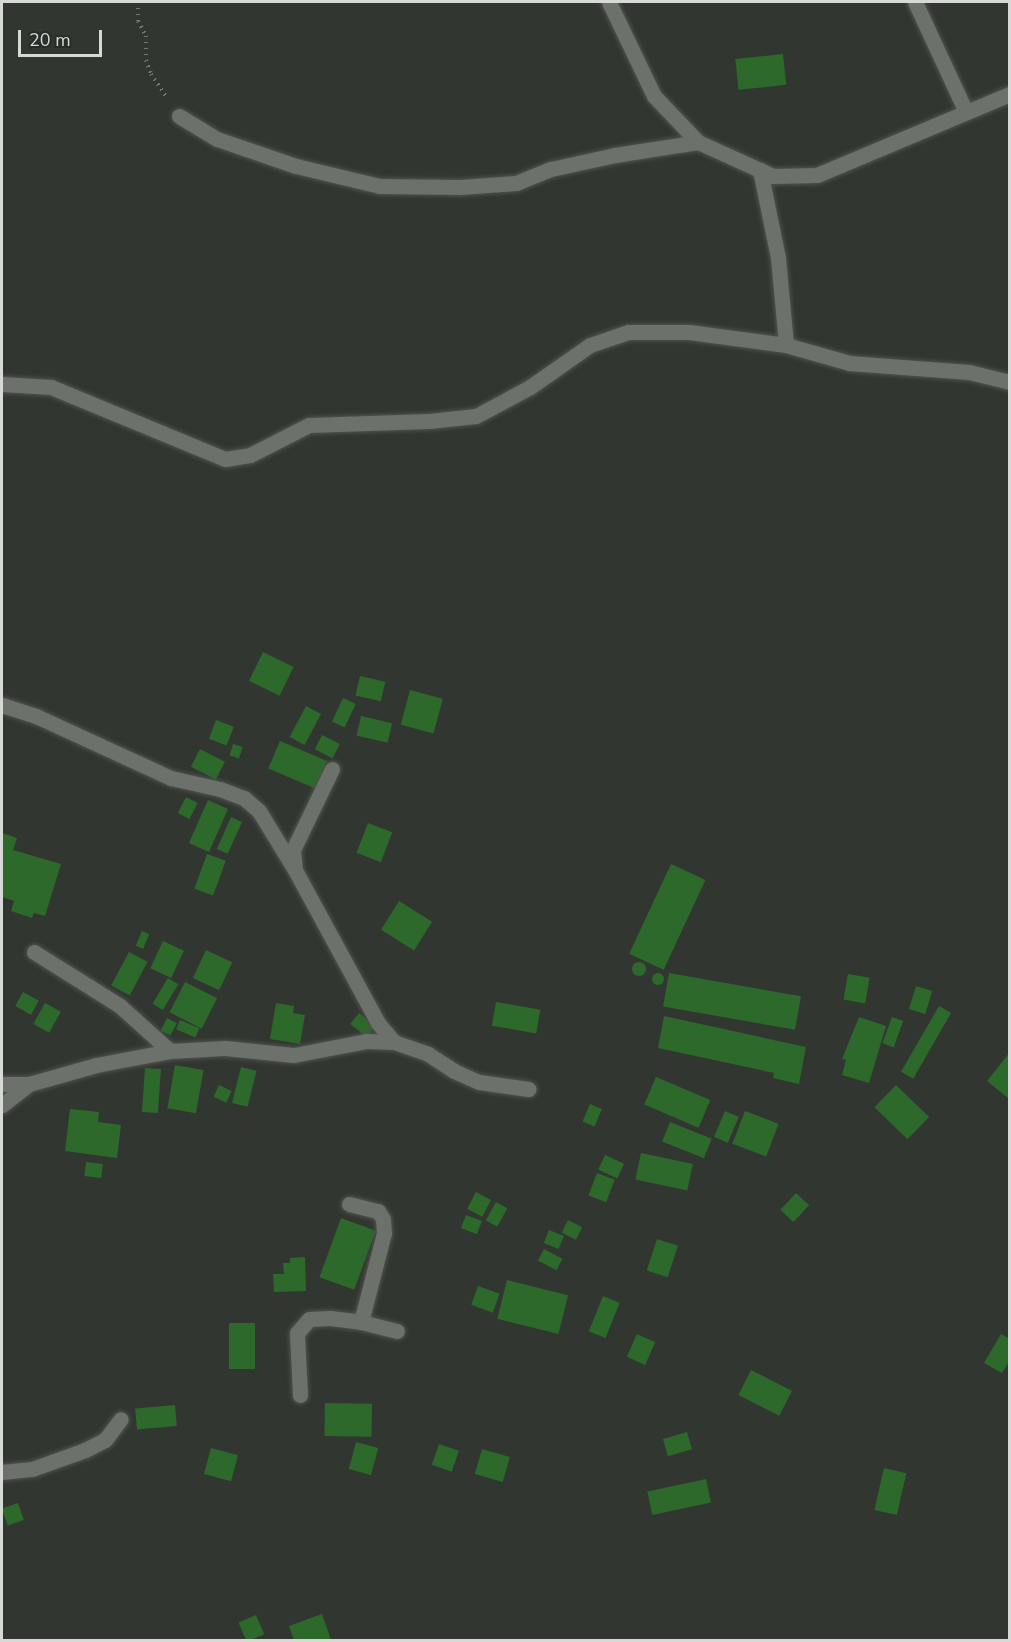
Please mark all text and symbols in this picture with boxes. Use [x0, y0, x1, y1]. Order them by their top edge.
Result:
scale bar [21, 18, 105, 56]
text: 20 m [29, 28, 71, 52]

